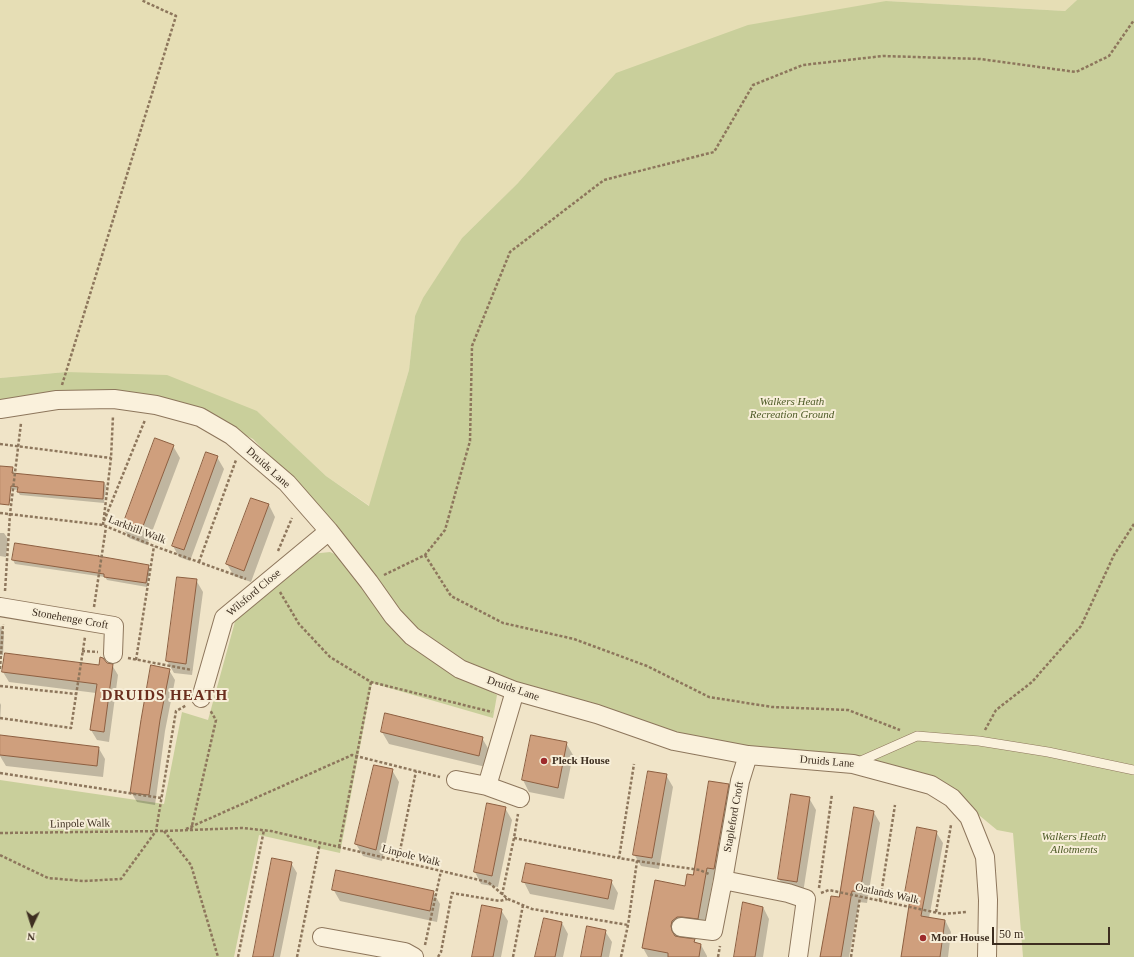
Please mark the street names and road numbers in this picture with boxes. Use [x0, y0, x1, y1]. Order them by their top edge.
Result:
street label: Druids Lane [243, 445, 293, 491]
street label: Larkhill Walk [106, 513, 168, 547]
street label: Wilsford Close [224, 567, 284, 619]
street label: Stonehenge Croft [31, 606, 109, 632]
street label: Druids Lane [485, 674, 541, 704]
street label: Druids Lane [799, 753, 855, 771]
street label: Stapleford Croft [721, 781, 747, 853]
street label: Linpole Walk [50, 817, 110, 831]
street label: Linpole Walk [380, 842, 442, 870]
street label: Oatlands Walk [854, 881, 920, 907]

